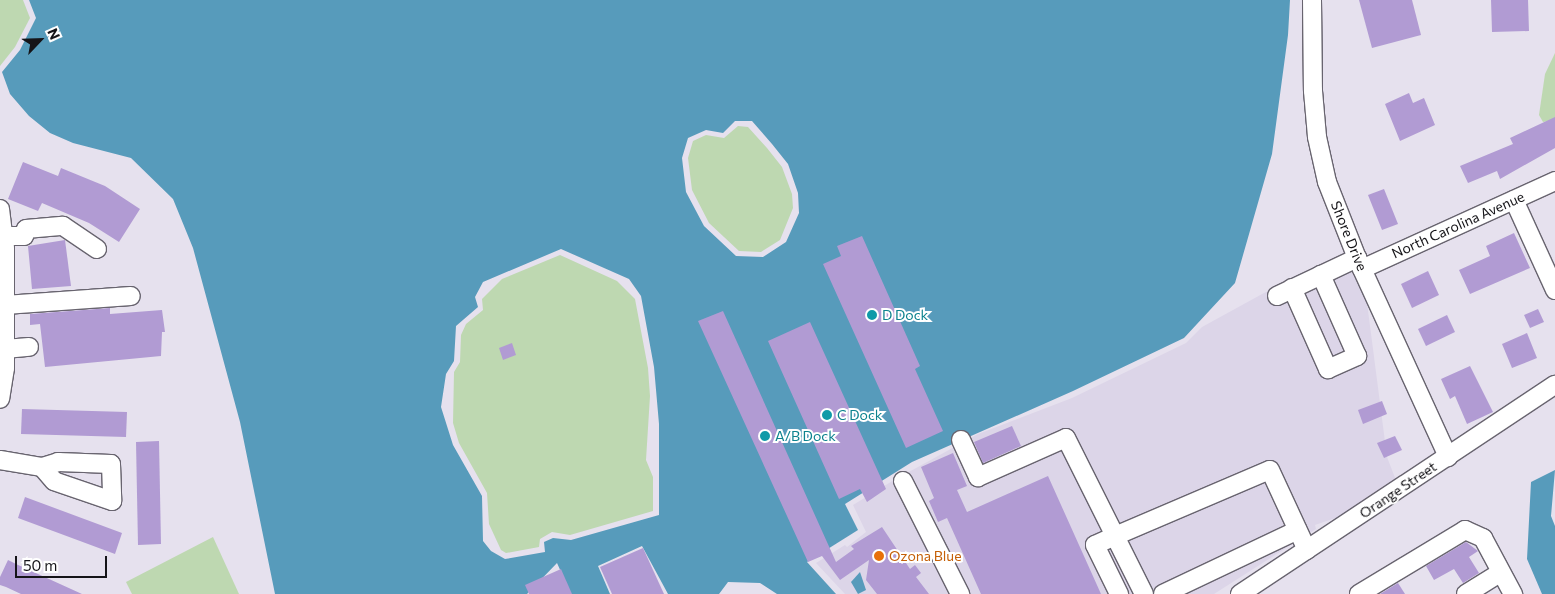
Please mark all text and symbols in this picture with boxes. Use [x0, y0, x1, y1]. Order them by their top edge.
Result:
north arrow [15, 15, 65, 65]
text: N [44, 25, 64, 42]
street label: North Carolina Avenue [1389, 188, 1527, 262]
street label: Shore Drive [1327, 199, 1371, 273]
place label: D Dock [882, 307, 928, 323]
marker: D Dock [866, 309, 878, 321]
place label: C Dock [837, 407, 882, 423]
marker: C Dock [821, 409, 833, 421]
place label: A/B Dock [775, 428, 836, 444]
marker: A/B Dock [759, 430, 771, 442]
street label: Orange Street [1356, 458, 1440, 522]
scale bar [18, 546, 110, 578]
place label: Ozona Blue [889, 548, 962, 564]
marker: Ozona Blue [873, 550, 885, 562]
text: 50 m [23, 556, 57, 574]

